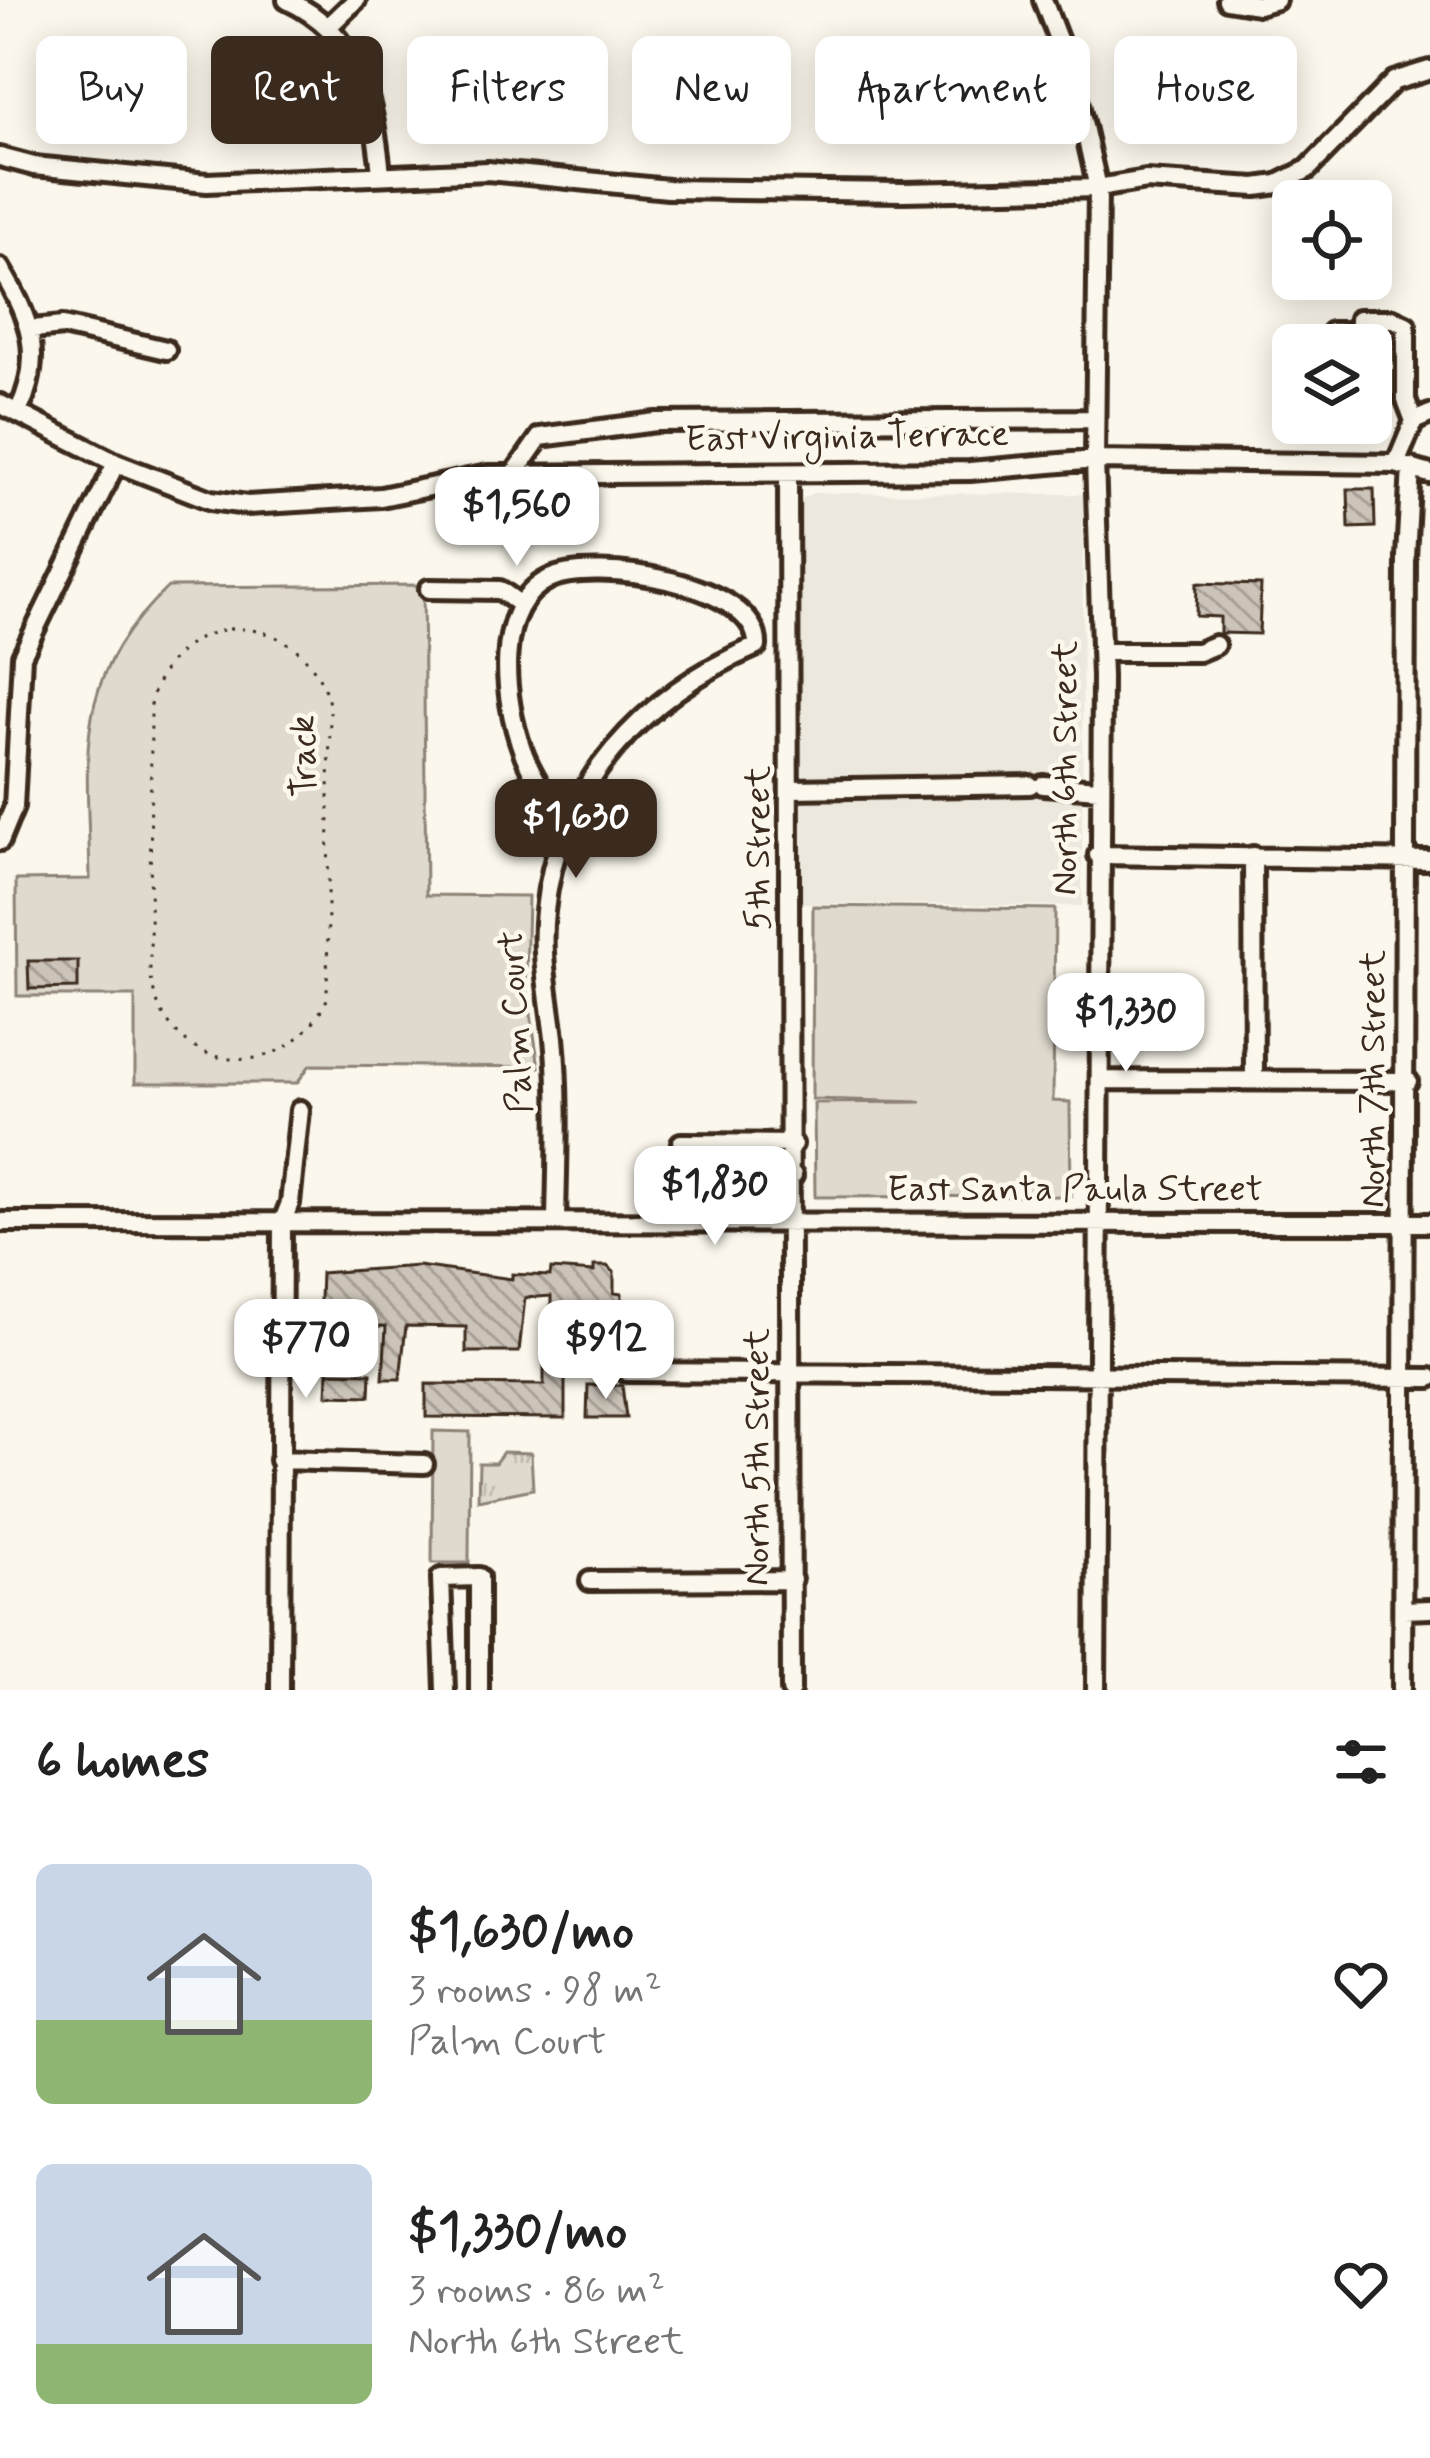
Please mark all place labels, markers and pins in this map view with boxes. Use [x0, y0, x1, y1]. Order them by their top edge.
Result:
pin: $1,560 [419, 467, 615, 569]
pin: $1,630 [478, 779, 674, 881]
pin: $1,330 [1028, 973, 1224, 1075]
pin: $1,830 [617, 1146, 813, 1248]
pin: $770 [235, 1299, 377, 1401]
pin: $912 [535, 1300, 677, 1402]

